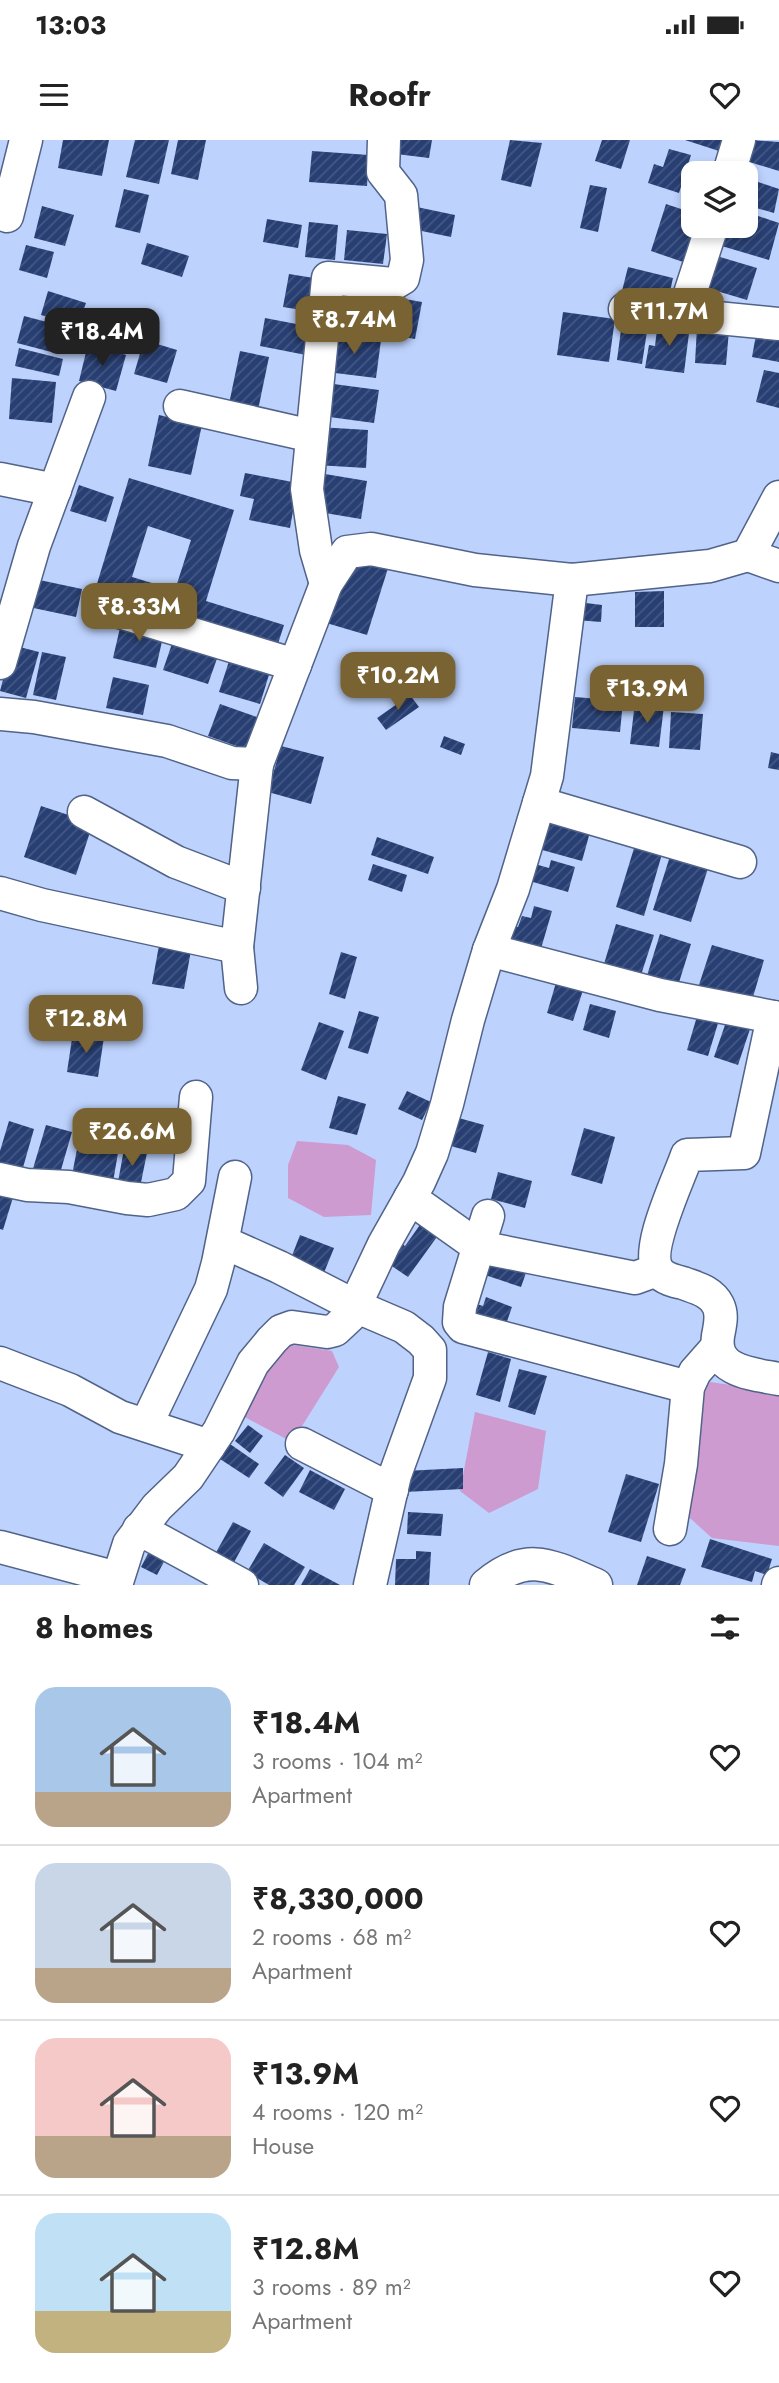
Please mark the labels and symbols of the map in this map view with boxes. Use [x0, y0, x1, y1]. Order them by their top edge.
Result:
pin: ₹11.7M [612, 288, 726, 348]
pin: ₹8.74M [297, 296, 411, 356]
pin: ₹18.4M [45, 308, 159, 368]
pin: ₹8.33M [82, 584, 196, 643]
pin: ₹10.2M [341, 652, 455, 712]
pin: ₹13.9M [590, 666, 704, 725]
pin: ₹12.8M [29, 996, 143, 1055]
pin: ₹26.6M [75, 1108, 189, 1168]

